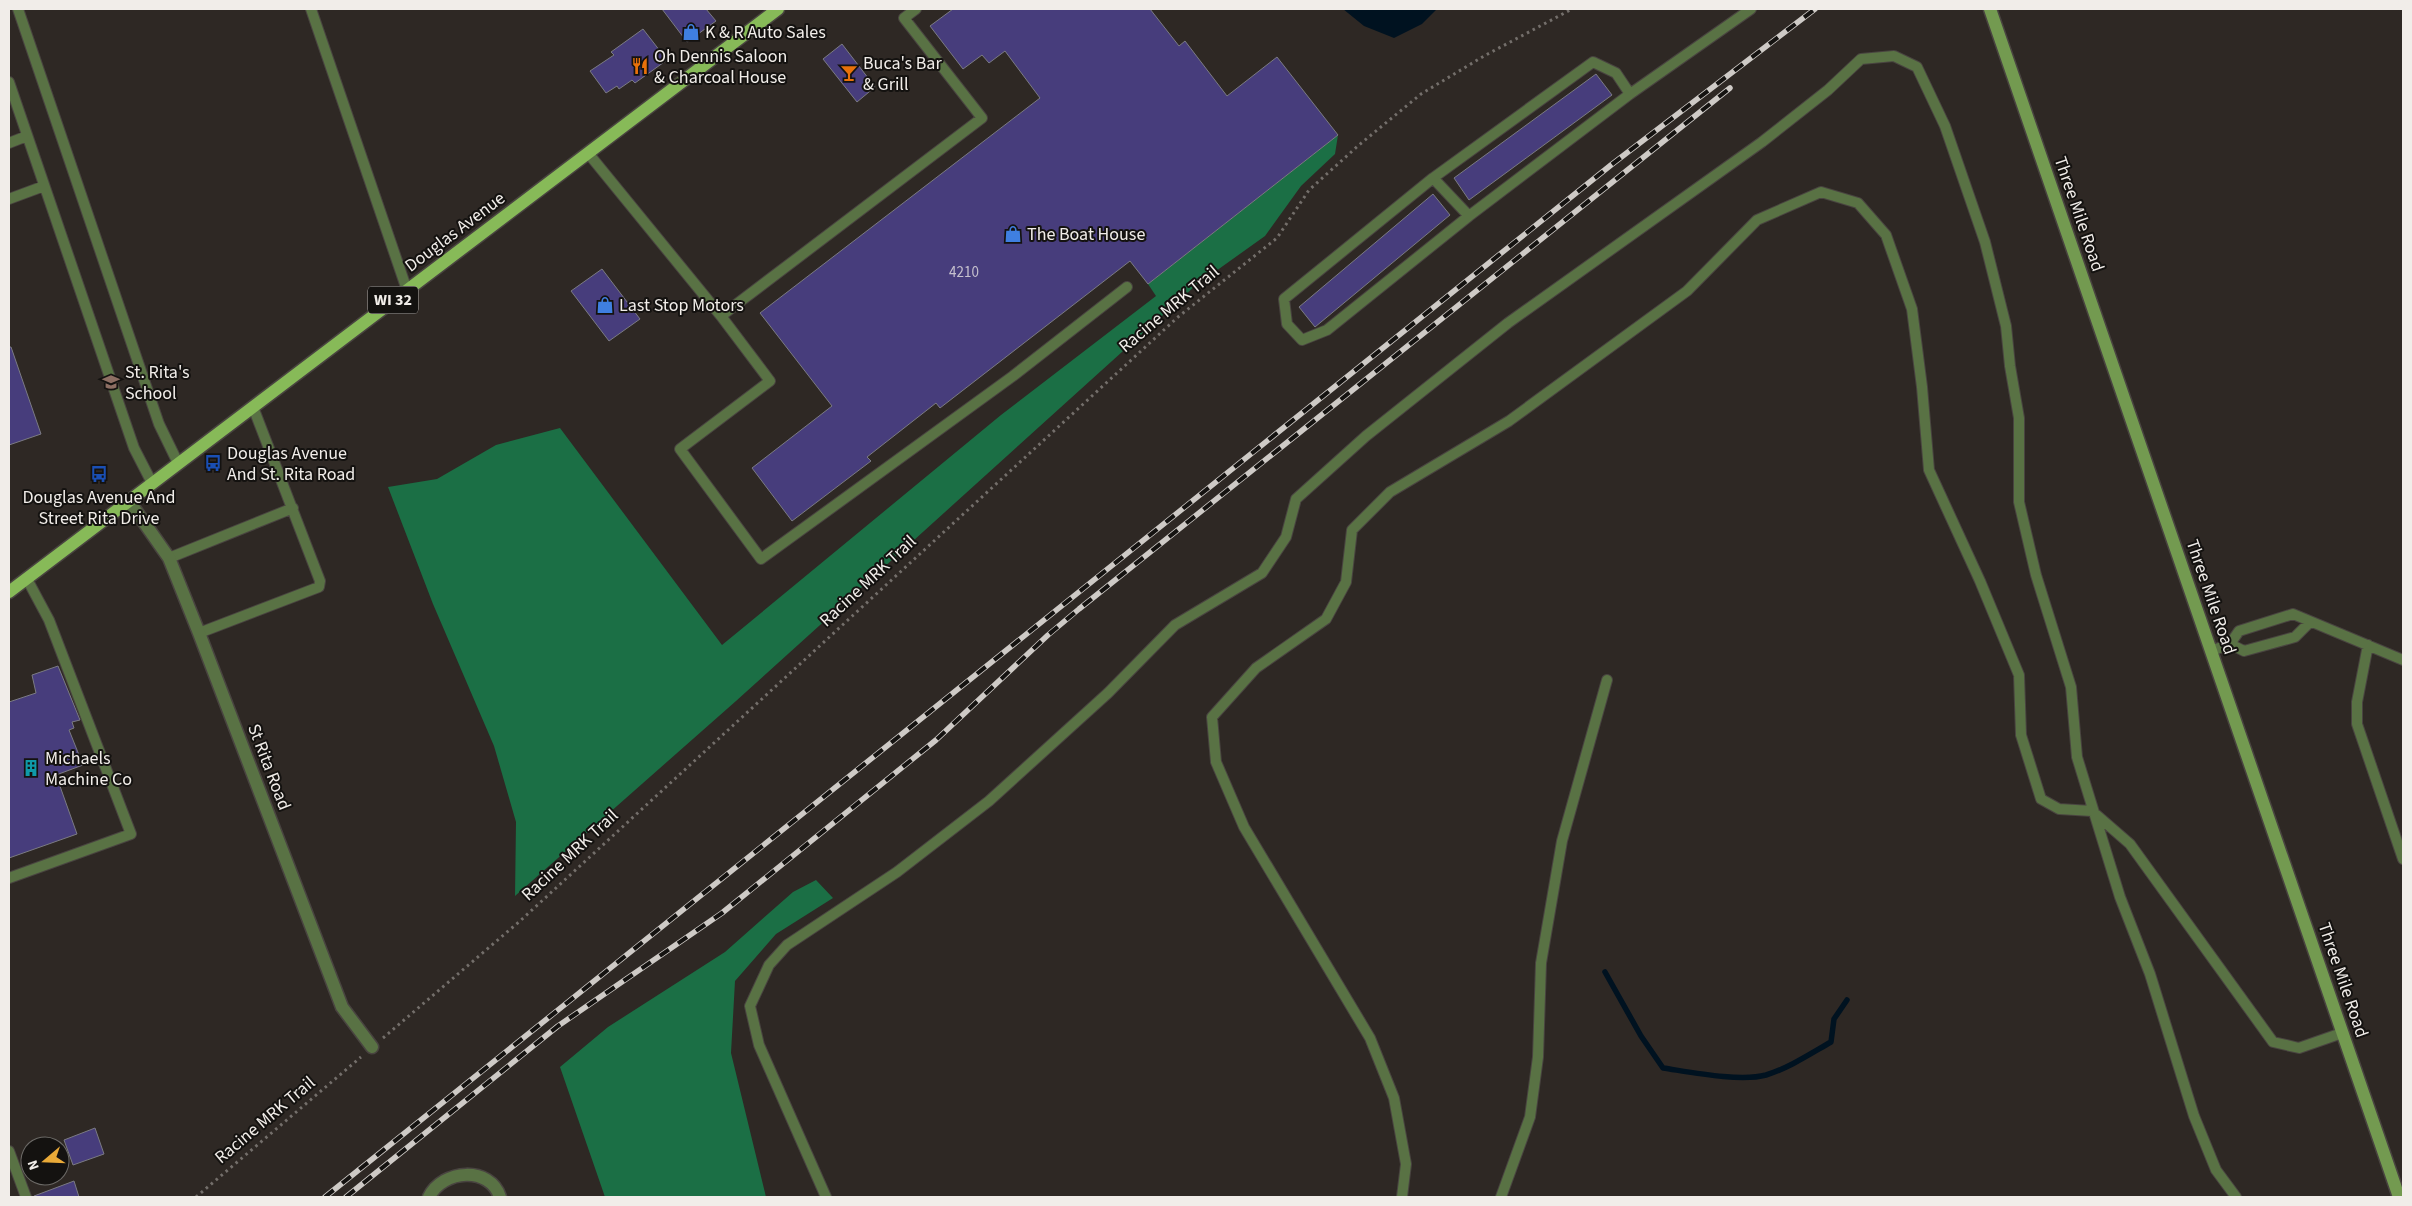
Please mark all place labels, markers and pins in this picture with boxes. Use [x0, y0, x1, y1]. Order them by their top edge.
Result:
place label: K & R Auto Sales [705, 20, 826, 45]
shop icon: K & R Auto Sales [681, 22, 701, 42]
place label: Oh Dennis Saloon & Charcoal House [654, 44, 787, 90]
place label: Buca's Bar & Grill [863, 51, 942, 97]
restaurant icon: Oh Dennis Saloon & Charcoal House [630, 56, 650, 76]
bar icon: Buca's Bar & Grill [839, 63, 859, 83]
place label: The Boat House [1027, 222, 1145, 247]
shop icon: The Boat House [1003, 224, 1023, 244]
place label: Last Stop Motors [619, 293, 744, 318]
shop icon: Last Stop Motors [595, 295, 615, 315]
place label: St. Rita's School [125, 360, 190, 406]
school or university icon: St. Rita's School [101, 372, 121, 392]
place label: Douglas Avenue And St. Rita Road [227, 441, 355, 487]
bus stop icon: Douglas Avenue And St. Rita Road [203, 453, 223, 473]
bus stop icon: Douglas Avenue And Street Rita Drive [89, 464, 109, 484]
place label: Douglas Avenue And Street Rita Drive [22, 485, 176, 531]
place label: Michaels Machine Co [45, 746, 132, 792]
building icon: Michaels Machine Co [21, 758, 41, 778]

